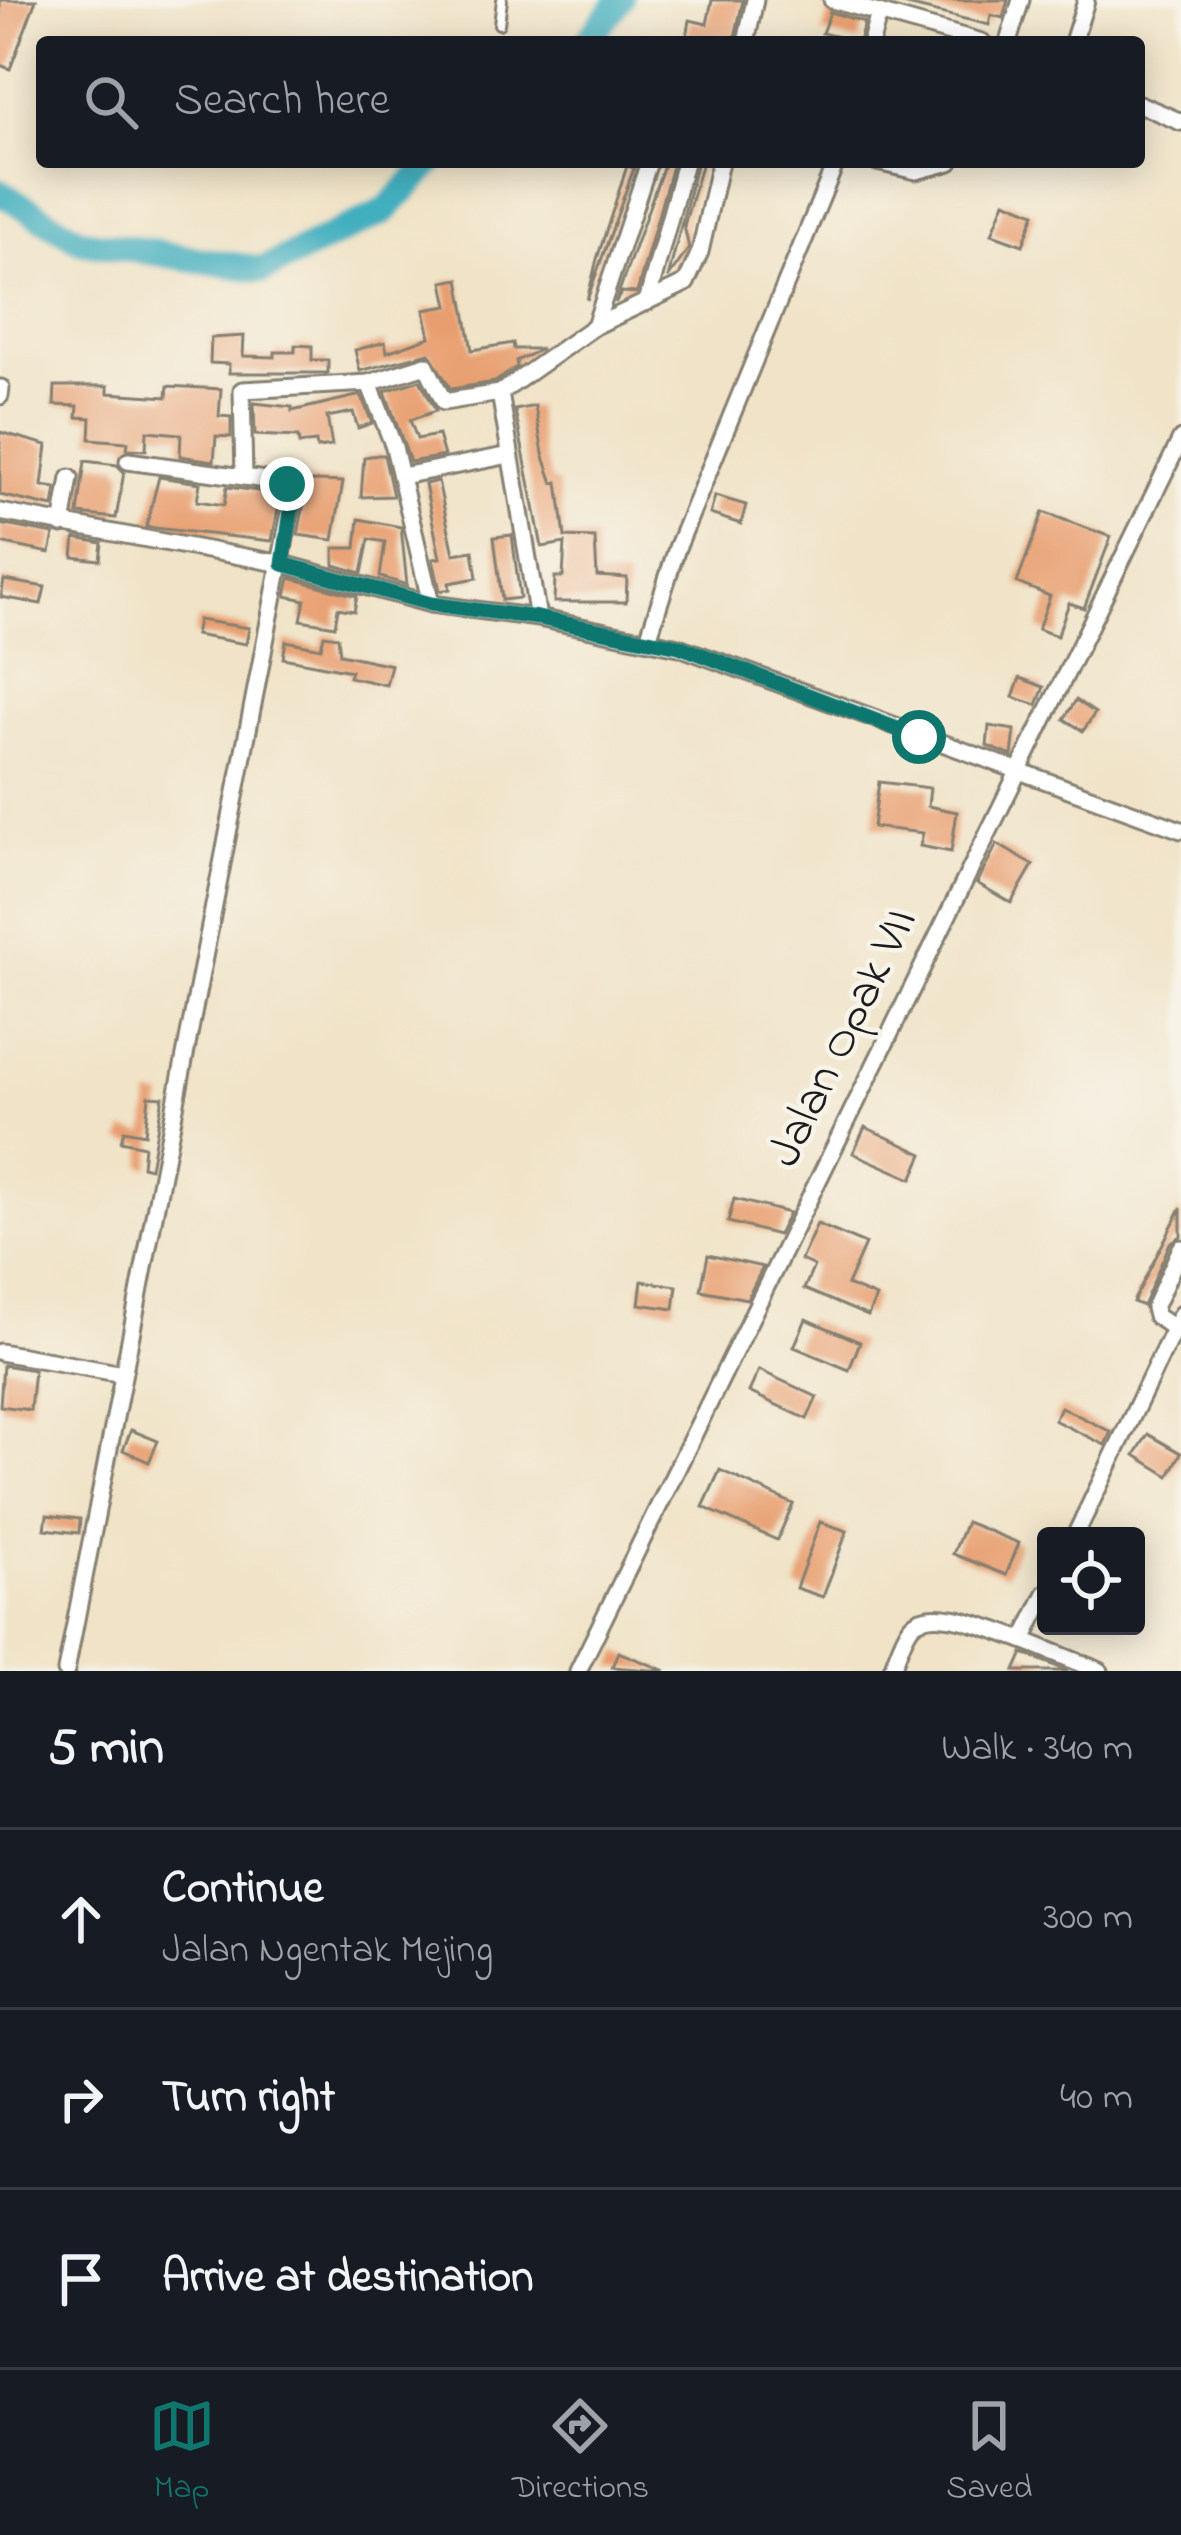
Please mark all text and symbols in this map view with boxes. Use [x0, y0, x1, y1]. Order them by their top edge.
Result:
search box [36, 36, 1145, 168]
icon: search [78, 69, 144, 135]
text: Search here [174, 69, 390, 135]
route end [260, 457, 314, 511]
route start [892, 710, 946, 764]
street label: Jalan Opak VII [751, 897, 937, 1179]
map controls [1037, 1527, 1145, 1635]
button: locate [1037, 1527, 1145, 1635]
text: 5 min [48, 1712, 164, 1787]
text: Walk · 340 m [941, 1721, 1133, 1778]
text: Continue [162, 1857, 323, 1923]
icon: ahead [48, 1886, 114, 1952]
text: 300 m [1043, 1890, 1133, 1947]
text: Jalan Ngentak Mejing [162, 1923, 493, 1980]
icon: right [48, 2066, 114, 2132]
text: Turn right [162, 2066, 335, 2132]
text: 40 m [1060, 2070, 1133, 2127]
icon: arrive [48, 2246, 114, 2312]
text: Arrive at destination [162, 2246, 533, 2312]
tab: Map [149, 2393, 215, 2513]
tab: Directions [512, 2393, 649, 2513]
tab: Saved [946, 2393, 1032, 2513]

